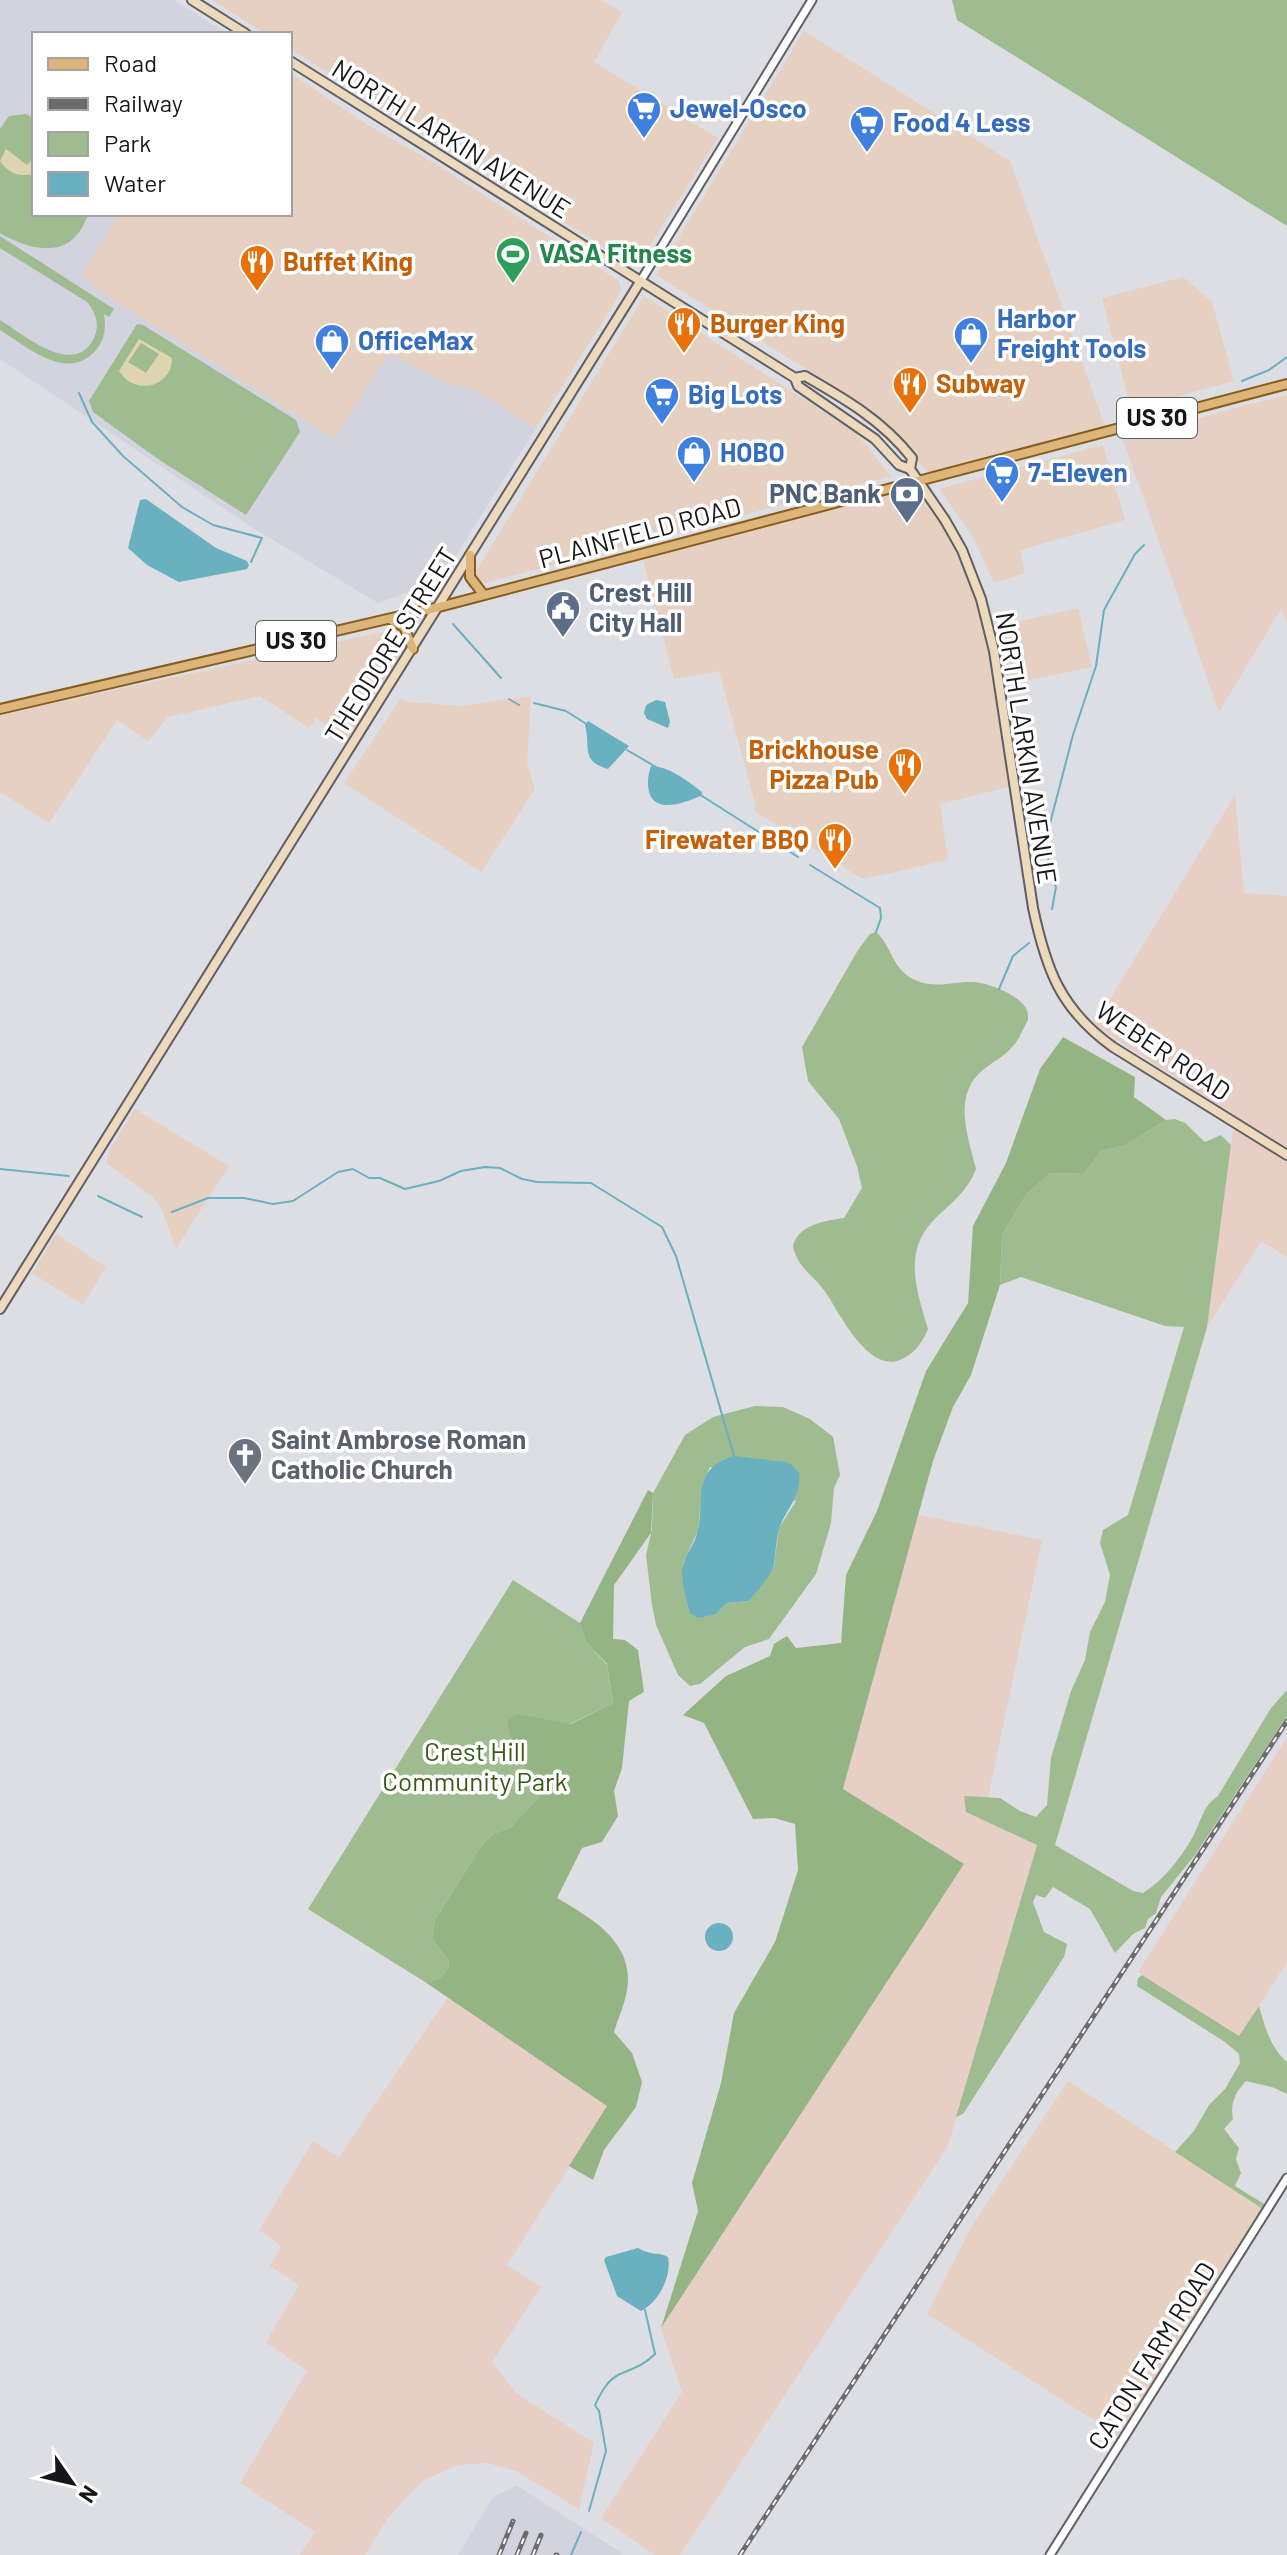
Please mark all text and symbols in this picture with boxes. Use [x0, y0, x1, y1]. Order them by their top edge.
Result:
legend [32, 32, 292, 216]
text: Road [104, 48, 157, 77]
street label: NORTH LARKIN AVENUE [327, 52, 577, 224]
text: Railway [104, 88, 183, 117]
supermarket icon: Jewel-Osco [625, 90, 663, 140]
place label: Jewel-Osco [670, 92, 807, 123]
supermarket icon: Food 4 Less [848, 104, 886, 154]
place label: Food 4 Less [893, 106, 1031, 137]
text: Park [104, 128, 151, 157]
text: Water [104, 168, 166, 197]
sports icon: VASA Fitness [494, 235, 532, 285]
place label: VASA Fitness [539, 237, 692, 268]
restaurant icon: Buffet King [238, 243, 276, 293]
place label: Buffet King [283, 245, 413, 276]
place label: Harbor Freight Tools [997, 302, 1146, 363]
restaurant icon: Burger King [665, 305, 703, 355]
place label: Burger King [710, 307, 845, 338]
shop icon: Harbor Freight Tools [952, 315, 990, 365]
shop icon: OfficeMax [313, 322, 351, 372]
place label: OfficeMax [358, 324, 474, 355]
restaurant icon: Subway [891, 365, 929, 415]
place label: Subway [936, 367, 1026, 398]
supermarket icon: Big Lots [643, 376, 681, 426]
place label: Big Lots [688, 378, 782, 409]
road number: US 30 [1117, 398, 1197, 438]
shop icon: HOBO [675, 434, 713, 484]
place label: HOBO [720, 436, 785, 467]
supermarket icon: 7-Eleven [983, 454, 1021, 504]
place label: 7-Eleven [1028, 456, 1128, 487]
bank icon: PNC Bank [888, 475, 926, 525]
place label: PNC Bank [769, 477, 881, 508]
street label: PLAINFIELD ROAD [535, 490, 744, 573]
street label: THEODORE STREET [317, 541, 462, 748]
place label: Crest Hill City Hall [589, 576, 692, 637]
public building icon: Crest Hill City Hall [544, 589, 582, 639]
street label: NORTH LARKIN AVENUE [991, 610, 1064, 886]
road number: US 30 [256, 621, 336, 661]
place label: Brickhouse Pizza Pub [748, 733, 879, 794]
restaurant icon: Brickhouse Pizza Pub [886, 746, 924, 796]
restaurant icon: Firewater BBQ [816, 821, 854, 871]
place label: Firewater BBQ [645, 823, 809, 854]
street label: WEBER ROAD [1091, 993, 1237, 1106]
place label: Saint Ambrose Roman Catholic Church [271, 1423, 526, 1484]
church icon: Saint Ambrose Roman Catholic Church [226, 1436, 264, 1486]
park label: Crest Hill Community Park [382, 1735, 568, 1796]
street label: CATON FARM ROAD [1081, 2256, 1221, 2455]
north arrow [32, 2443, 112, 2523]
text: N [75, 2481, 104, 2508]

